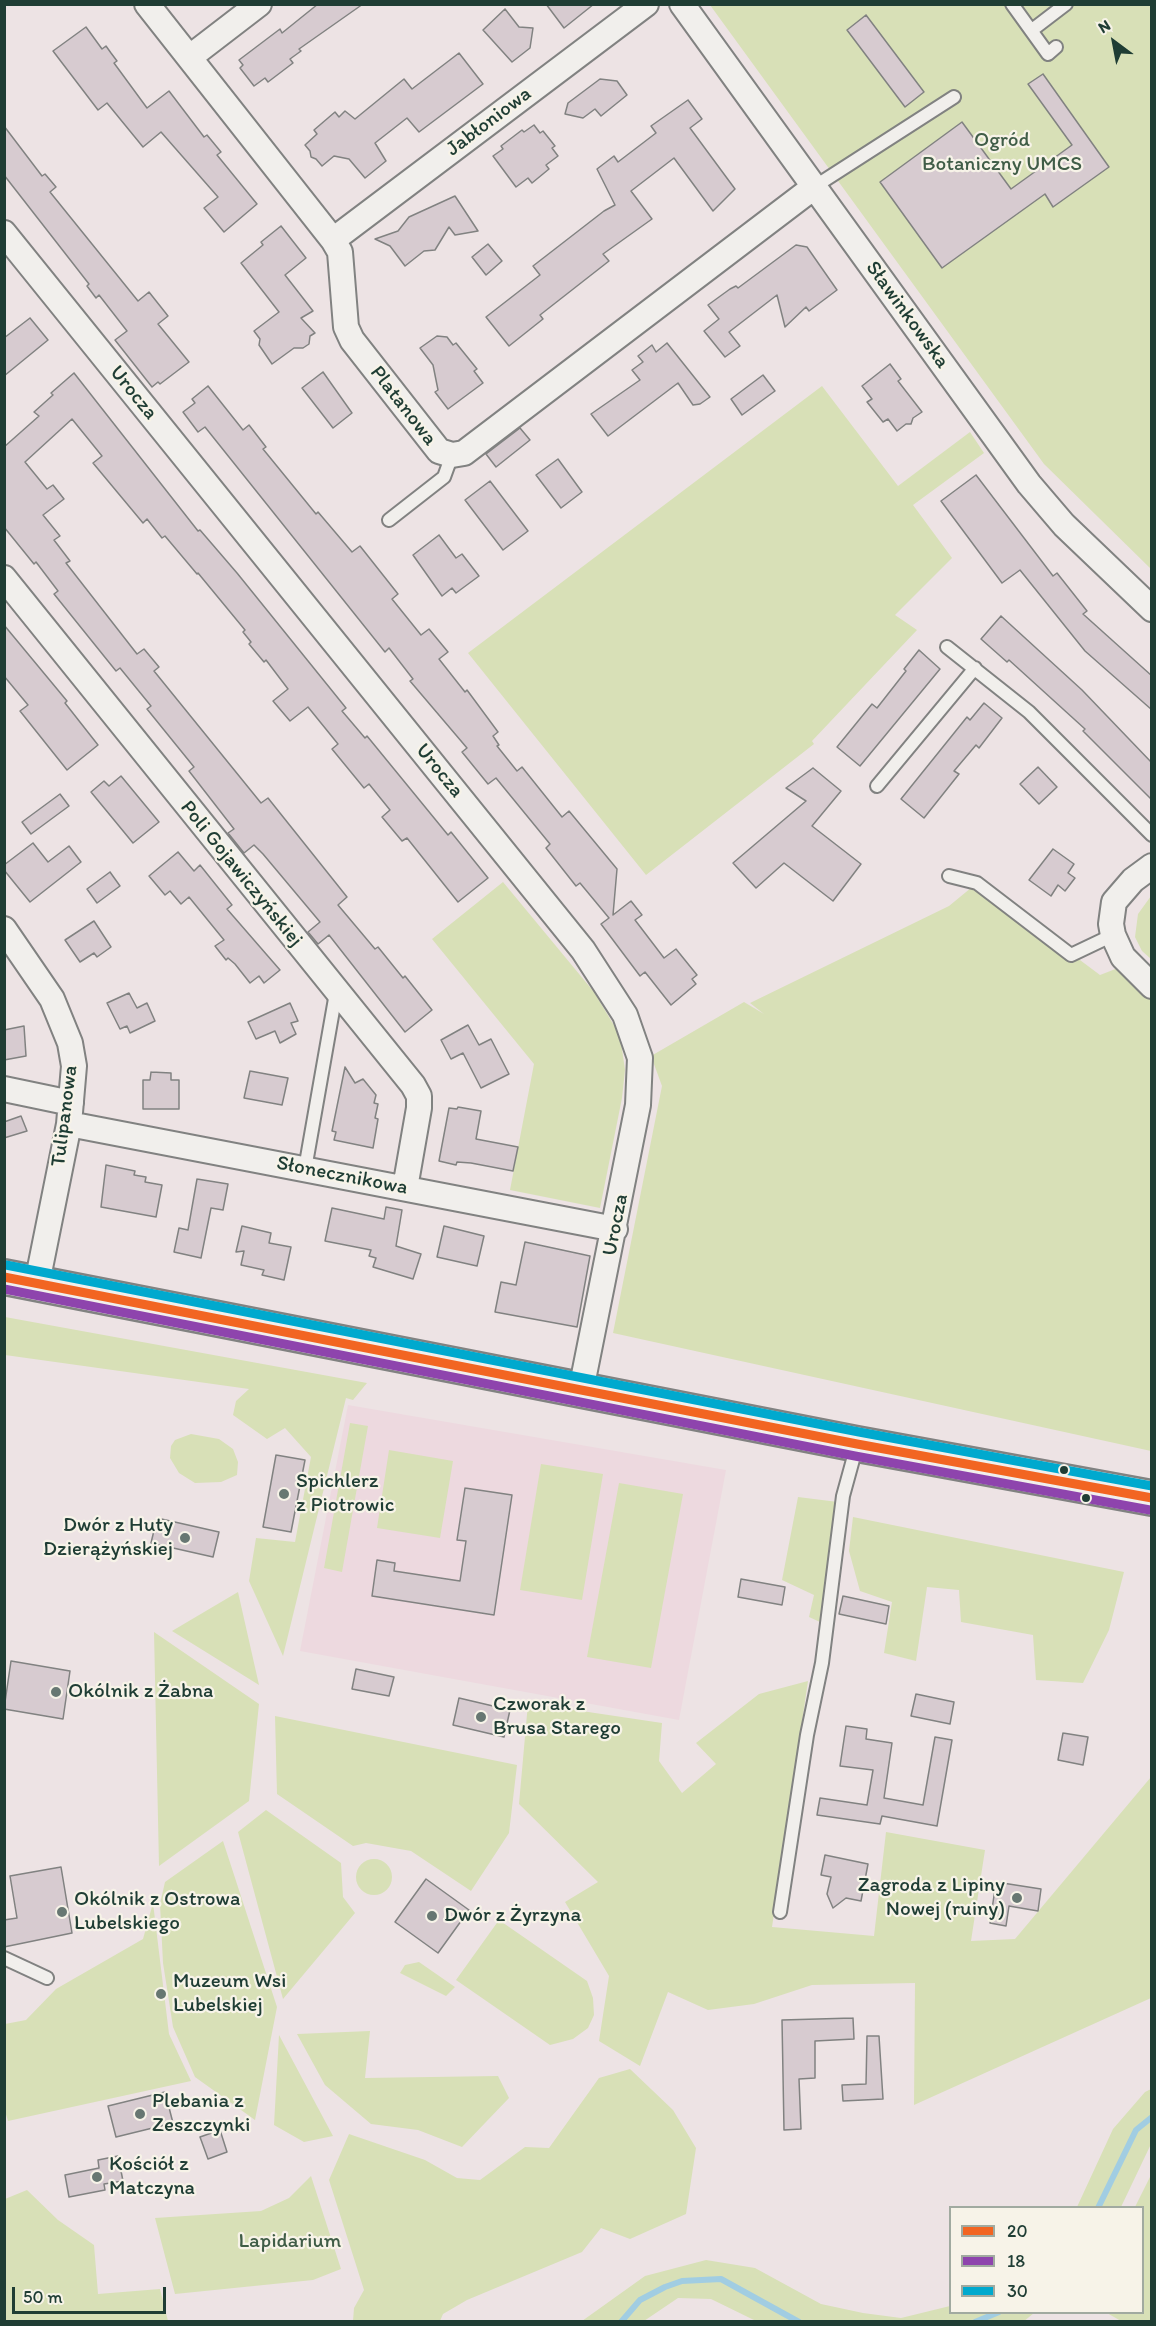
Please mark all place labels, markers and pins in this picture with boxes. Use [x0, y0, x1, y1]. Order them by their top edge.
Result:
unlabelled marker [1058, 1464, 1070, 1476]
place label: Spichlerz z Piotrowic [296, 1469, 395, 1519]
marker: Spichlerz z Piotrowic [277, 1487, 291, 1501]
unlabelled marker [1080, 1492, 1092, 1504]
place label: Dwór z Huty Dzierążyńskiej [43, 1513, 173, 1563]
marker: Dwór z Huty Dzierążyńskiej [178, 1531, 192, 1545]
place label: Okólnik z Żabna [68, 1679, 213, 1705]
marker: Okólnik z Żabna [49, 1685, 63, 1699]
place label: Czworak z Brusa Starego [493, 1692, 621, 1742]
marker: Czworak z Brusa Starego [474, 1710, 488, 1724]
place label: Zagroda z Lipiny Nowej (ruiny) [858, 1873, 1005, 1923]
place label: Okólnik z Ostrowa Lubelskiego [74, 1887, 240, 1937]
marker: Zagroda z Lipiny Nowej (ruiny) [1010, 1891, 1024, 1905]
place label: Dwór z Żyrzyna [444, 1903, 582, 1929]
marker: Okólnik z Ostrowa Lubelskiego [55, 1905, 69, 1919]
marker: Dwór z Żyrzyna [425, 1909, 439, 1923]
place label: Muzeum Wsi Lubelskiej [173, 1969, 286, 2019]
marker: Muzeum Wsi Lubelskiej [154, 1987, 168, 2001]
place label: Plebania z Zeszczynki [152, 2089, 250, 2139]
marker: Plebania z Zeszczynki [133, 2107, 147, 2121]
place label: Kościół z Matczyna [109, 2152, 195, 2202]
marker: Kościół z Matczyna [90, 2170, 104, 2184]

